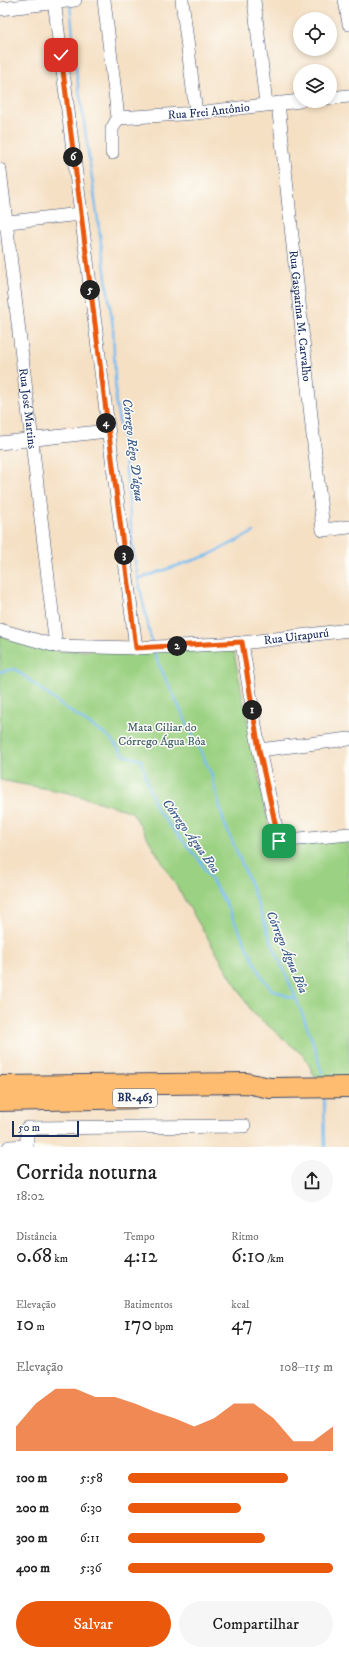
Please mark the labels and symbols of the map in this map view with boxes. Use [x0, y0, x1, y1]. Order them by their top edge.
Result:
pin [44, 38, 78, 72]
street label: Rua Frei Antônio [167, 99, 251, 122]
pin: 6 [63, 147, 83, 167]
street label: Rua Gasparina M. Carvalho [286, 249, 315, 382]
pin: 5 [80, 280, 100, 300]
street label: Rua José Martins [16, 367, 40, 450]
water label: Córrego Rêgo D'água [119, 398, 147, 503]
pin: 4 [96, 413, 116, 433]
pin: 3 [114, 545, 134, 565]
street label: Rua Uirapurú [263, 625, 330, 648]
pin: 2 [167, 636, 187, 656]
pin: 1 [242, 700, 262, 720]
park label: Mata Ciliar do Córrego Água Bôa [118, 720, 207, 749]
water label: Córrego Água Boa [159, 796, 224, 877]
pin [262, 824, 296, 858]
water label: Córrego Água Bôa [262, 908, 312, 996]
road number: BR-463 [113, 1089, 157, 1107]
scale bar [12, 1119, 79, 1138]

